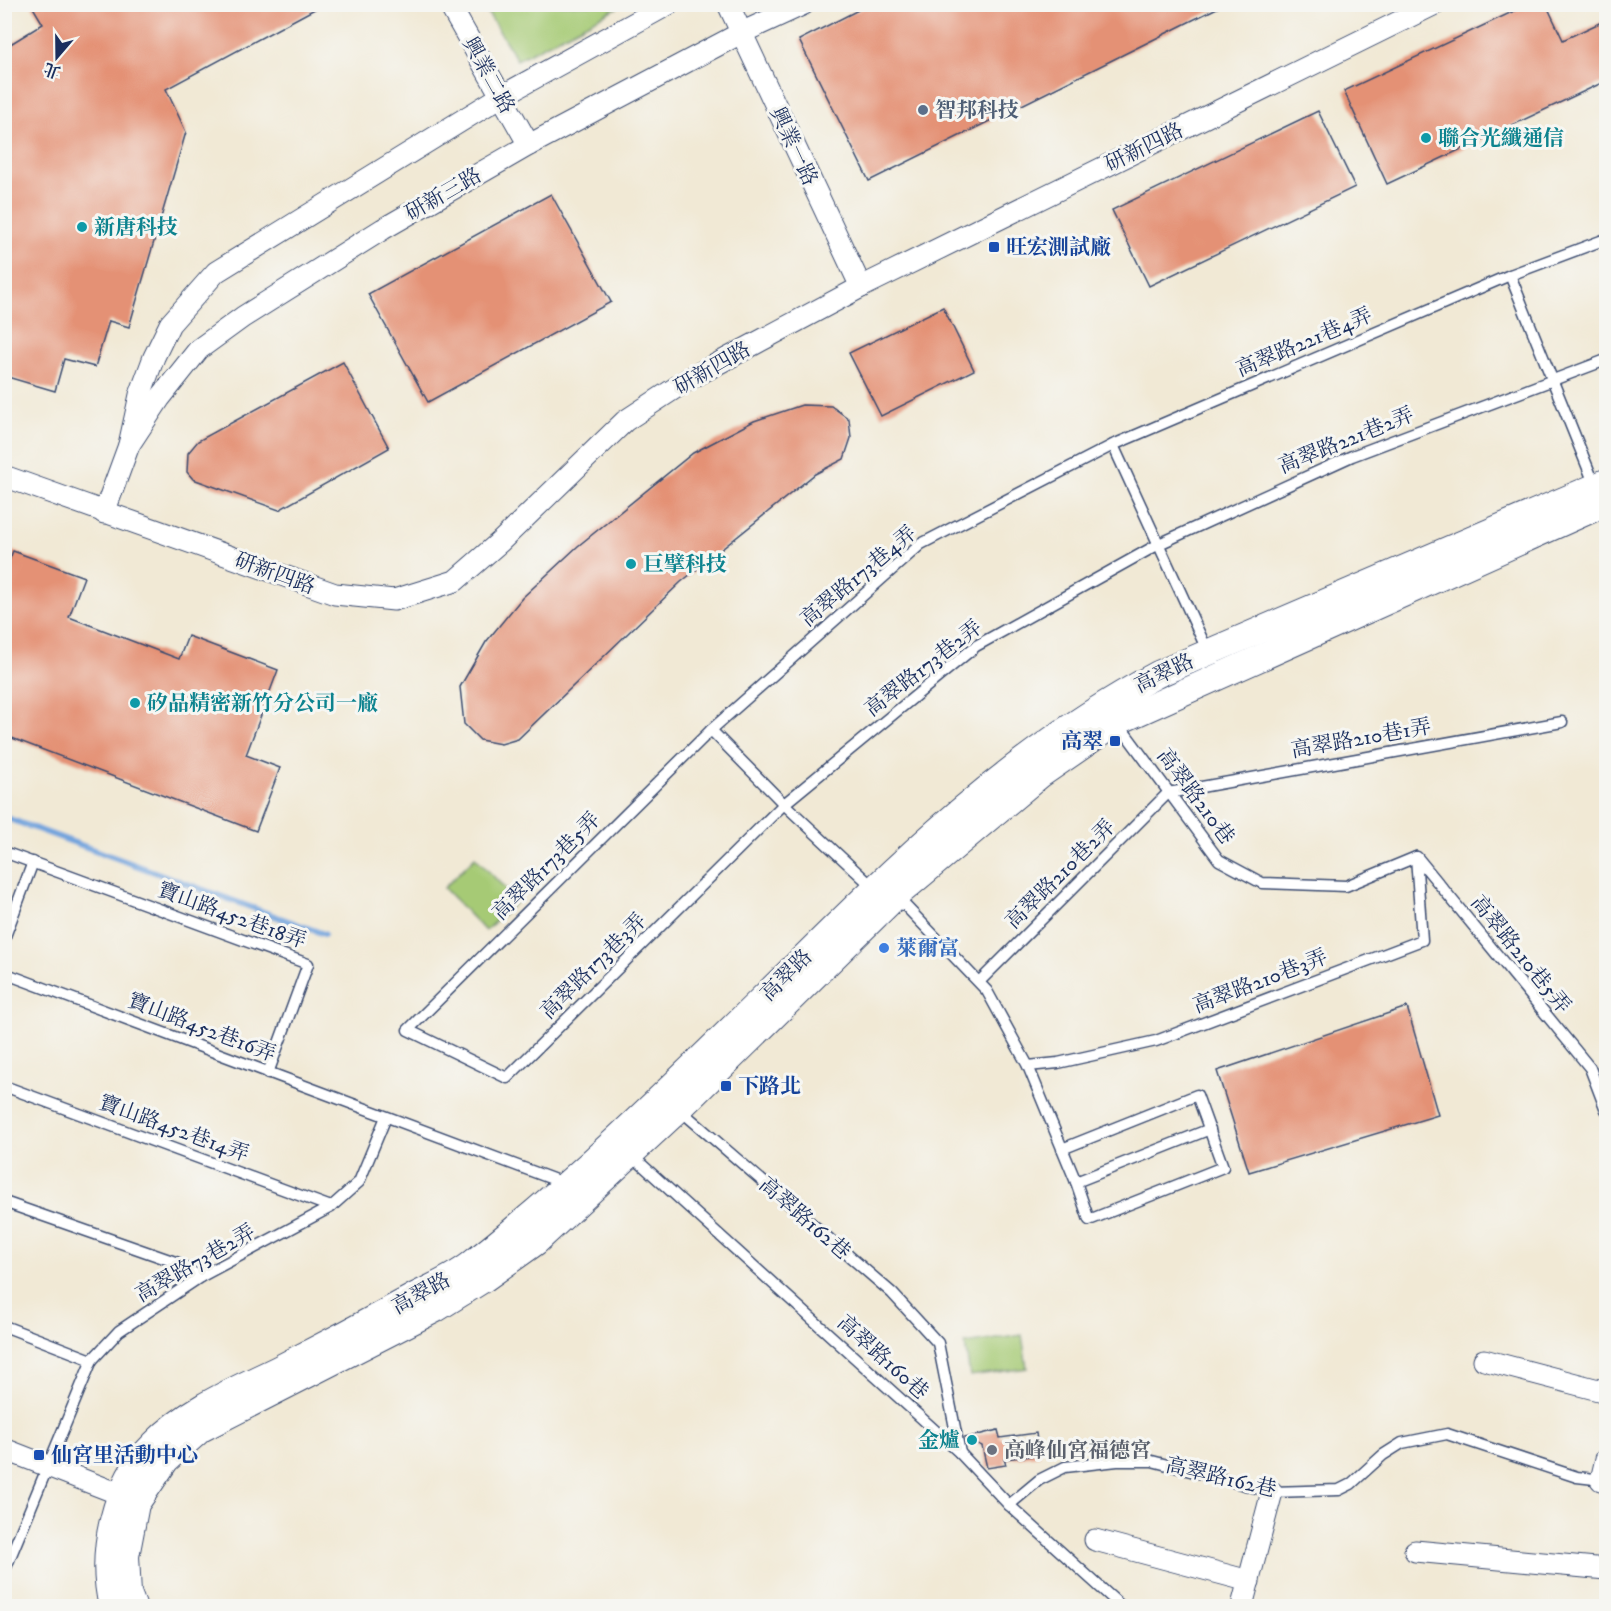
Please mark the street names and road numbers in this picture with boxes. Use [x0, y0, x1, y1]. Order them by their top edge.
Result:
street label: 興業二路 [456, 32, 520, 119]
street label: 興業一路 [764, 103, 823, 190]
street label: 研新四路 [1101, 118, 1188, 178]
street label: 研新三路 [401, 163, 486, 227]
street label: 高翠路221巷4弄 [1232, 303, 1376, 383]
street label: 研新四路 [670, 337, 755, 401]
street label: 高翠路221巷2弄 [1275, 402, 1418, 480]
street label: 高翠路173巷4弄 [795, 521, 922, 633]
street label: 研新四路 [231, 547, 319, 601]
street label: 高翠路173巷2弄 [860, 615, 988, 723]
street label: 高翠路 [1130, 648, 1198, 699]
street label: 高翠路210巷1弄 [1289, 714, 1433, 764]
street label: 高翠路210巷 [1151, 744, 1240, 850]
street label: 高翠路173巷5弄 [487, 807, 606, 926]
street label: 高翠路210巷2弄 [1000, 814, 1121, 935]
street label: 寶山路452巷18弄 [154, 877, 309, 955]
street label: 高翠路210巷5弄 [1465, 890, 1576, 1019]
street label: 高翠路173巷3弄 [535, 908, 652, 1025]
street label: 高翠路 [755, 944, 818, 1007]
street label: 高翠路210巷3弄 [1189, 944, 1331, 1020]
street label: 寶山路452巷16弄 [124, 988, 279, 1068]
street label: 寶山路452巷14弄 [95, 1090, 252, 1168]
street label: 高翠路162巷 [753, 1172, 855, 1266]
street label: 高翠路73巷2弄 [131, 1219, 260, 1309]
street label: 高翠路 [388, 1267, 455, 1321]
street label: 高翠路160巷 [831, 1310, 933, 1405]
street label: 高翠路162巷 [1163, 1453, 1279, 1503]

